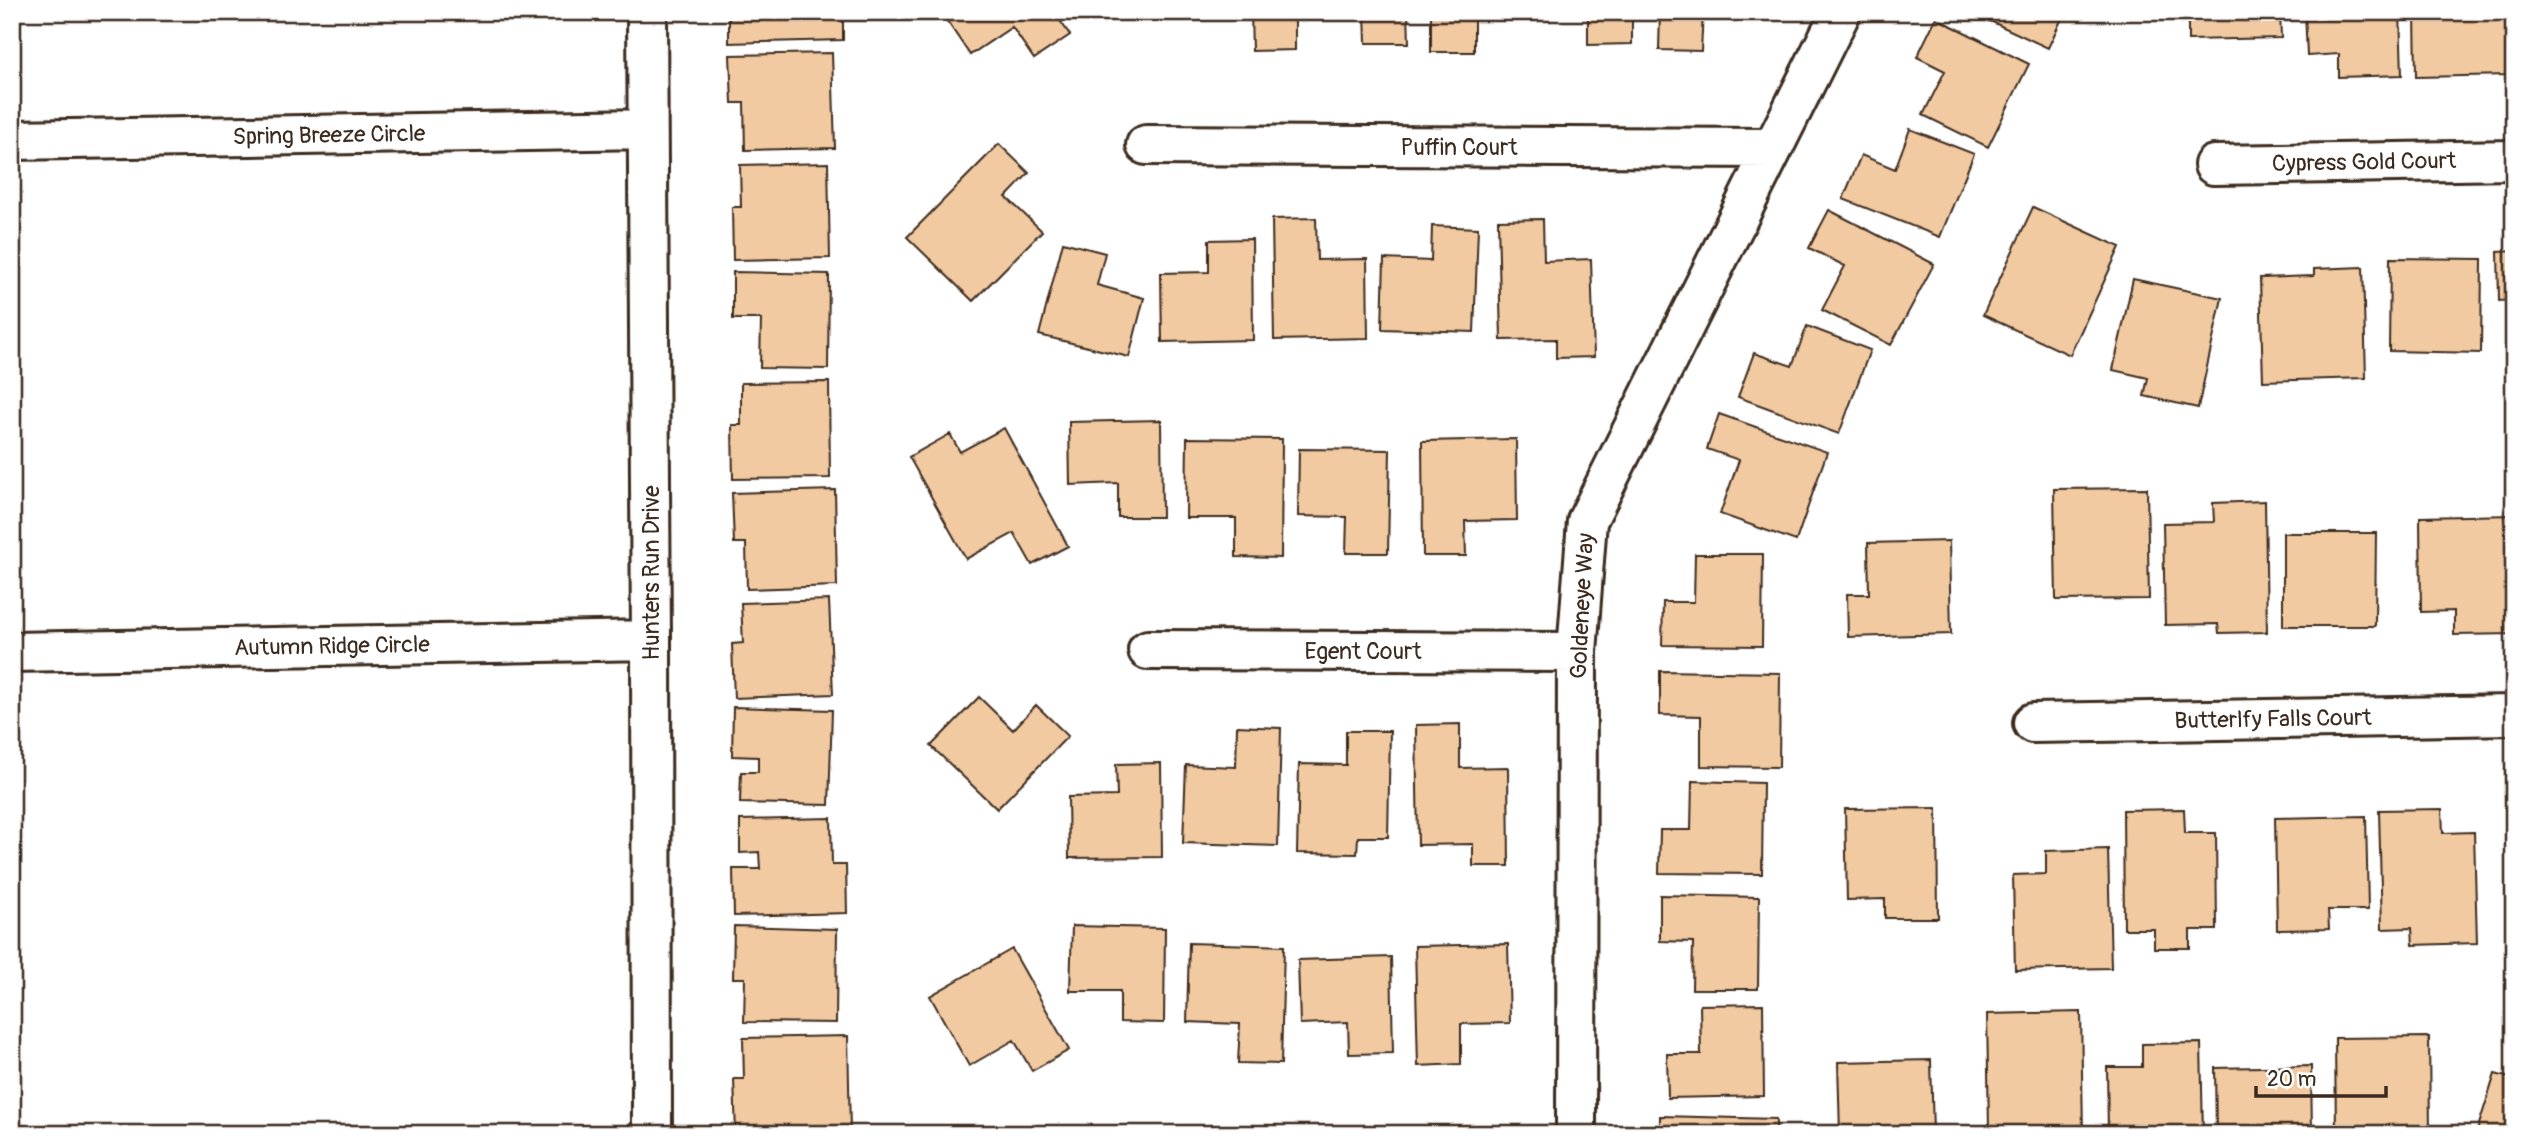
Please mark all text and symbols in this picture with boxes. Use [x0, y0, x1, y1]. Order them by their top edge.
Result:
street label: Spring Breeze Circle [232, 119, 426, 151]
street label: Puffin Court [1400, 133, 1518, 162]
street label: Cypress Gold Court [2272, 146, 2457, 178]
street label: Hunters Run Drive [637, 485, 666, 661]
street label: Goldeneye Way [1564, 532, 1600, 680]
street label: Autumn Ridge Circle [234, 630, 431, 662]
street label: Egent Court [1304, 637, 1422, 666]
street label: Butterlfy Falls Court [2174, 703, 2373, 735]
scale bar [2256, 1055, 2386, 1099]
text: 20 m [2267, 1066, 2316, 1093]

